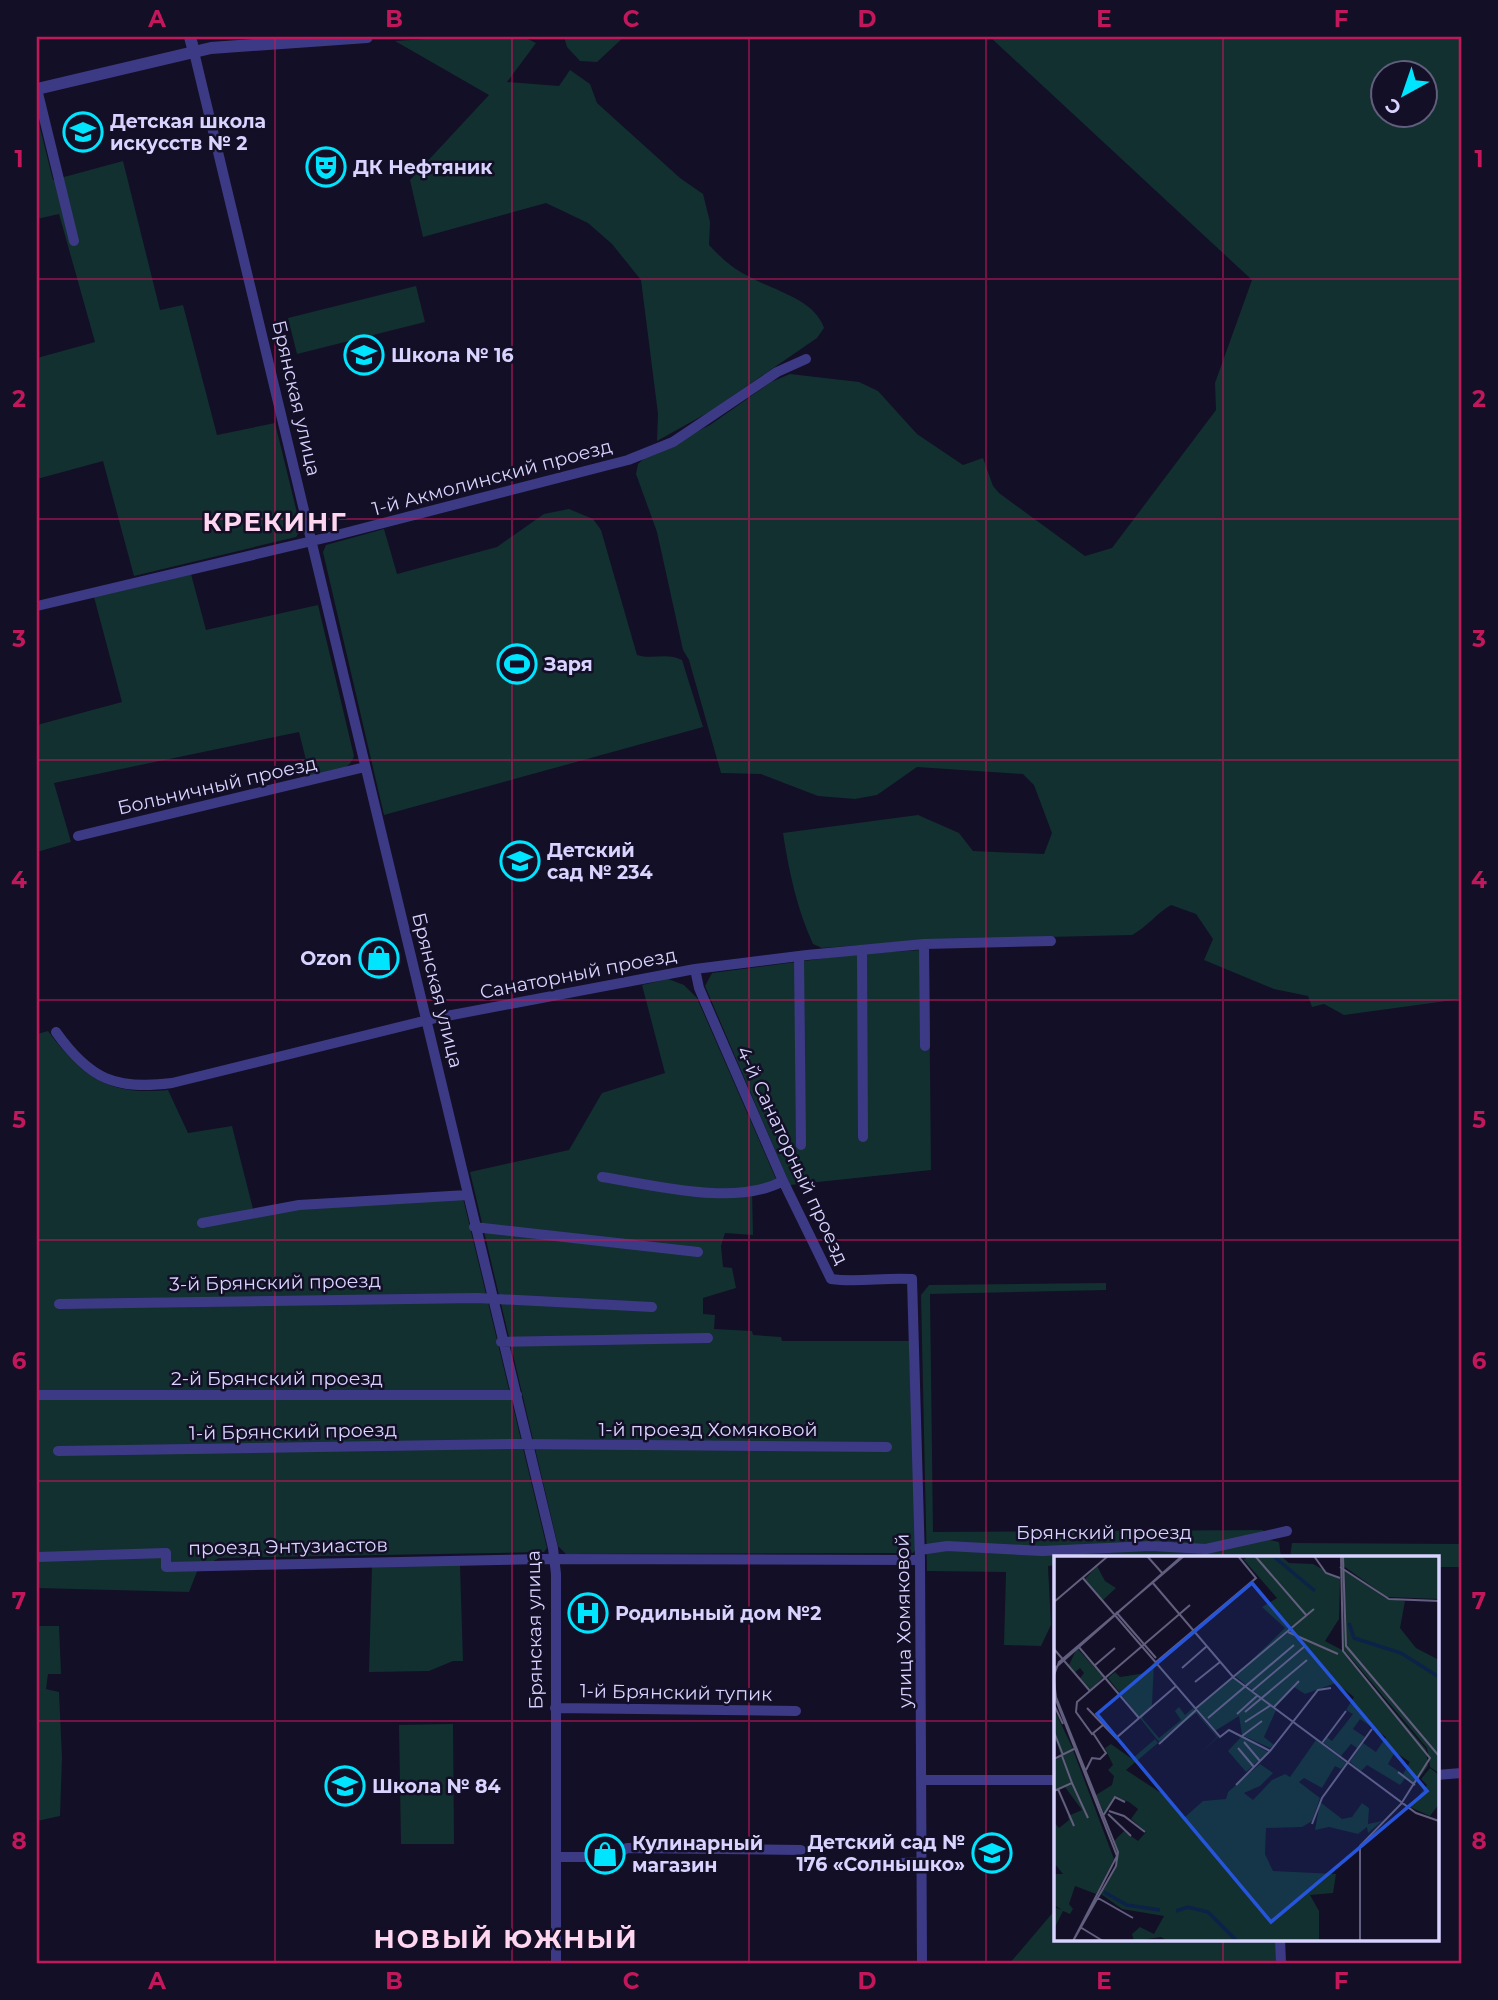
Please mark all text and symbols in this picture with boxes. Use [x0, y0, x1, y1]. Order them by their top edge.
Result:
text: A [147, 5, 166, 33]
text: B [385, 5, 403, 33]
text: C [623, 5, 640, 33]
text: D [858, 5, 877, 33]
text: E [1096, 5, 1112, 33]
text: F [1334, 5, 1349, 33]
north arrow [1368, 60, 1438, 130]
text: С [1381, 93, 1406, 120]
place label: Детская школа искусств № 2 [110, 110, 266, 155]
school or university icon: Детская школа искусств № 2 [62, 111, 104, 153]
text: 1 [14, 145, 24, 173]
text: 1 [1474, 145, 1484, 173]
theatre icon: ДК Нефтяник [305, 146, 347, 188]
place label: ДК Нефтяник [353, 156, 493, 179]
street label: Брянская улица [267, 318, 326, 478]
school or university icon: Школа № 16 [343, 334, 385, 376]
place label: Школа № 16 [391, 344, 514, 367]
text: 2 [12, 385, 26, 413]
text: 2 [1472, 385, 1486, 413]
street label: 1-й Акмолинский проезд [370, 434, 615, 521]
district label: КРЕКИНГ [202, 506, 348, 538]
text: 3 [11, 625, 26, 653]
text: 3 [1471, 625, 1486, 653]
sports icon: Заря [496, 643, 538, 685]
place label: Заря [543, 653, 593, 676]
street label: Больничный проезд [115, 751, 319, 820]
place label: Детский сад № 234 [547, 839, 652, 884]
school or university icon: Детский сад № 234 [499, 840, 541, 882]
text: 4 [11, 866, 27, 894]
text: 4 [1471, 866, 1487, 894]
street label: Брянская улица [407, 910, 468, 1070]
shop icon: Ozon [358, 937, 400, 979]
street label: Санаторный проезд [478, 943, 678, 1004]
place label: Ozon [300, 947, 352, 970]
street label: 4-й Санаторный проезд [732, 1042, 853, 1268]
text: 5 [12, 1106, 26, 1134]
text: 5 [1472, 1106, 1486, 1134]
street label: 3-й Брянский проезд [169, 1269, 381, 1296]
text: 6 [12, 1347, 27, 1375]
text: 6 [1472, 1347, 1487, 1375]
street label: 2-й Брянский проезд [171, 1367, 383, 1390]
street label: 1-й Брянский проезд [189, 1418, 397, 1445]
street label: 1-й проезд Хомяковой [598, 1418, 818, 1441]
street label: Брянский проезд [1016, 1521, 1192, 1544]
street label: проезд Энтузиастов [188, 1533, 388, 1560]
street label: улица Хомяковой [890, 1534, 917, 1709]
street label: Брянская улица [522, 1550, 547, 1710]
inset map [1054, 1556, 1438, 1940]
text: 7 [12, 1587, 26, 1615]
text: 7 [1472, 1587, 1486, 1615]
hospital icon: Родильный дом №2 [567, 1592, 609, 1634]
place label: Родильный дом №2 [615, 1602, 821, 1625]
street label: 1-й Брянский тупик [580, 1679, 772, 1706]
school or university icon: Школа № 84 [324, 1765, 366, 1807]
place label: Школа № 84 [372, 1775, 501, 1798]
text: 8 [11, 1827, 27, 1855]
text: 8 [1471, 1827, 1487, 1855]
place label: Детский сад № 176 «Солнышко» [796, 1831, 965, 1876]
place label: Кулинарный магазин [632, 1832, 763, 1877]
school or university icon: Детский сад № 176 «Солнышко» [971, 1832, 1013, 1874]
shop icon: Кулинарный магазин [584, 1833, 626, 1875]
district label: НОВЫЙ ЮЖНЫЙ [373, 1923, 639, 1955]
text: A [147, 1967, 166, 1995]
text: B [385, 1967, 403, 1995]
text: C [623, 1967, 640, 1995]
text: D [858, 1967, 877, 1995]
text: E [1096, 1967, 1112, 1995]
text: F [1334, 1967, 1349, 1995]

